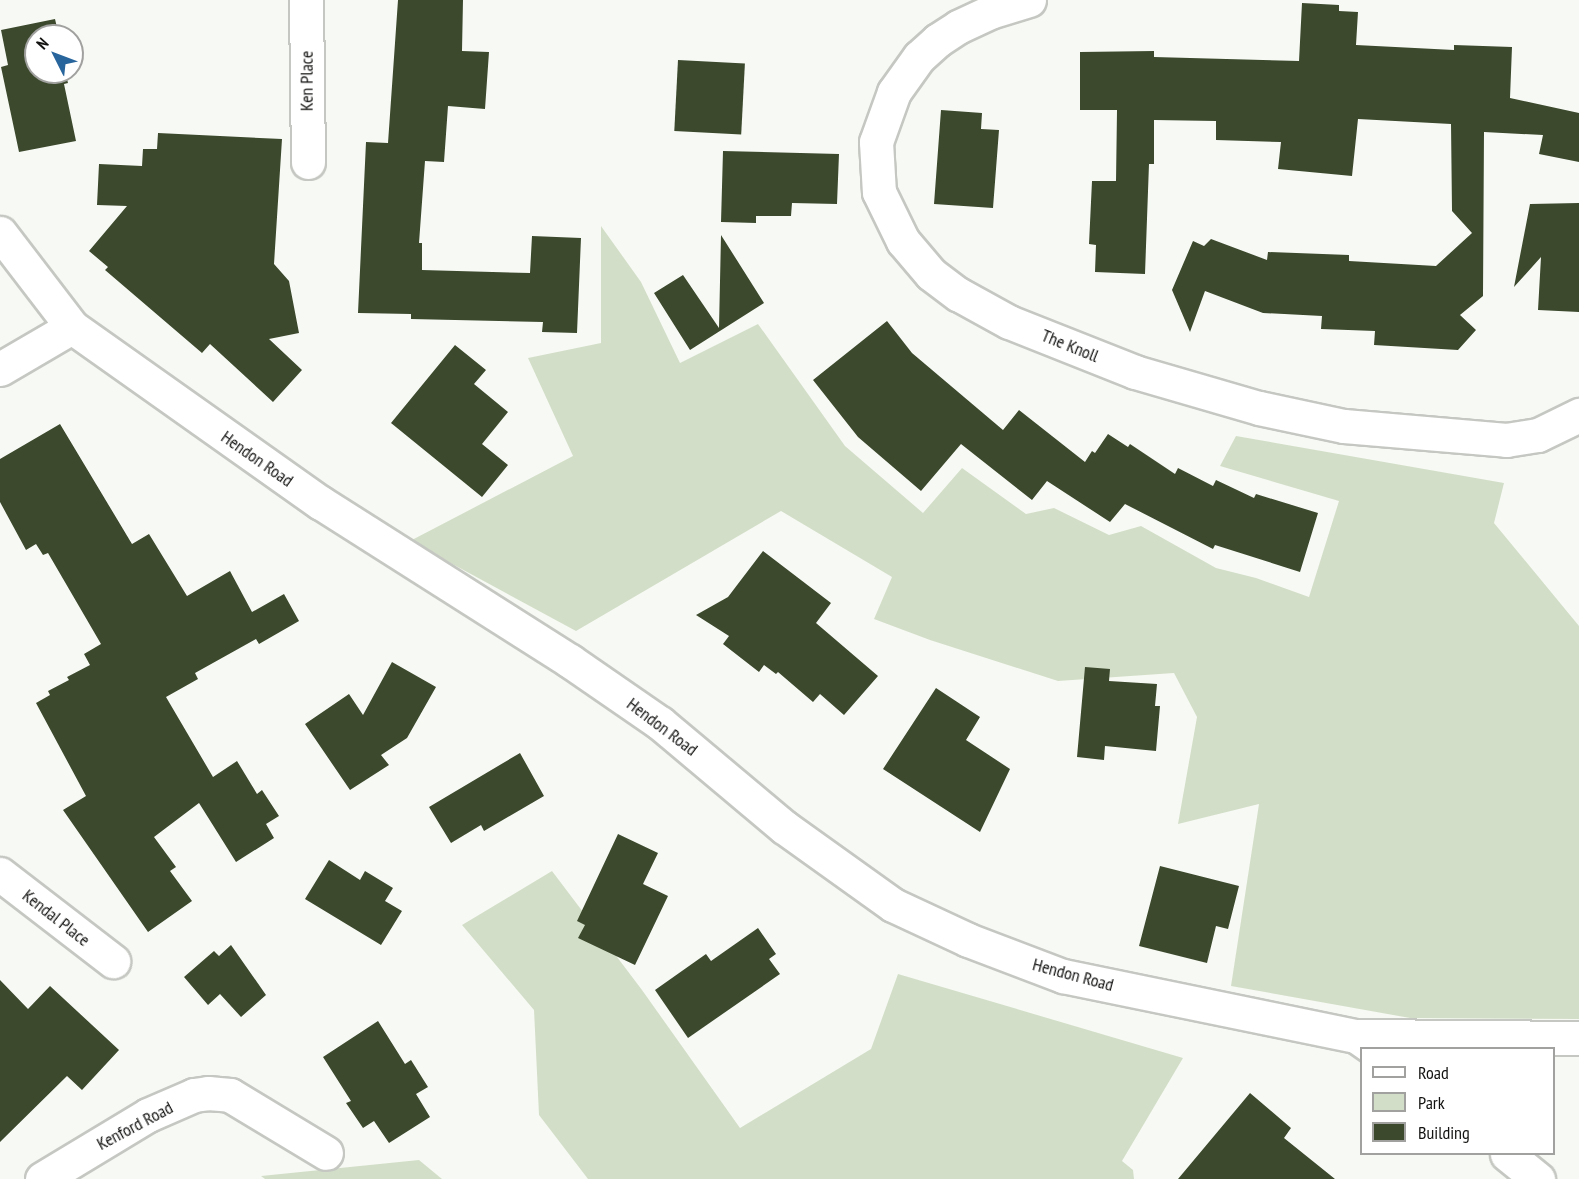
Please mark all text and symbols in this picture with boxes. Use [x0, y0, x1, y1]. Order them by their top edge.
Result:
north arrow [24, 24, 84, 84]
text: N [32, 33, 52, 53]
street label: Ken Place [296, 51, 318, 111]
street label: The Knoll [1038, 325, 1102, 367]
street label: Hendon Road [217, 426, 297, 492]
street label: Hendon Road [622, 693, 702, 761]
street label: Kendal Place [18, 885, 94, 951]
street label: Hendon Road [1030, 954, 1116, 996]
legend [1360, 1047, 1555, 1155]
text: Road [1418, 1061, 1449, 1084]
text: Park [1418, 1091, 1445, 1114]
street label: Kenford Road [93, 1097, 177, 1155]
text: Building [1418, 1121, 1470, 1144]

